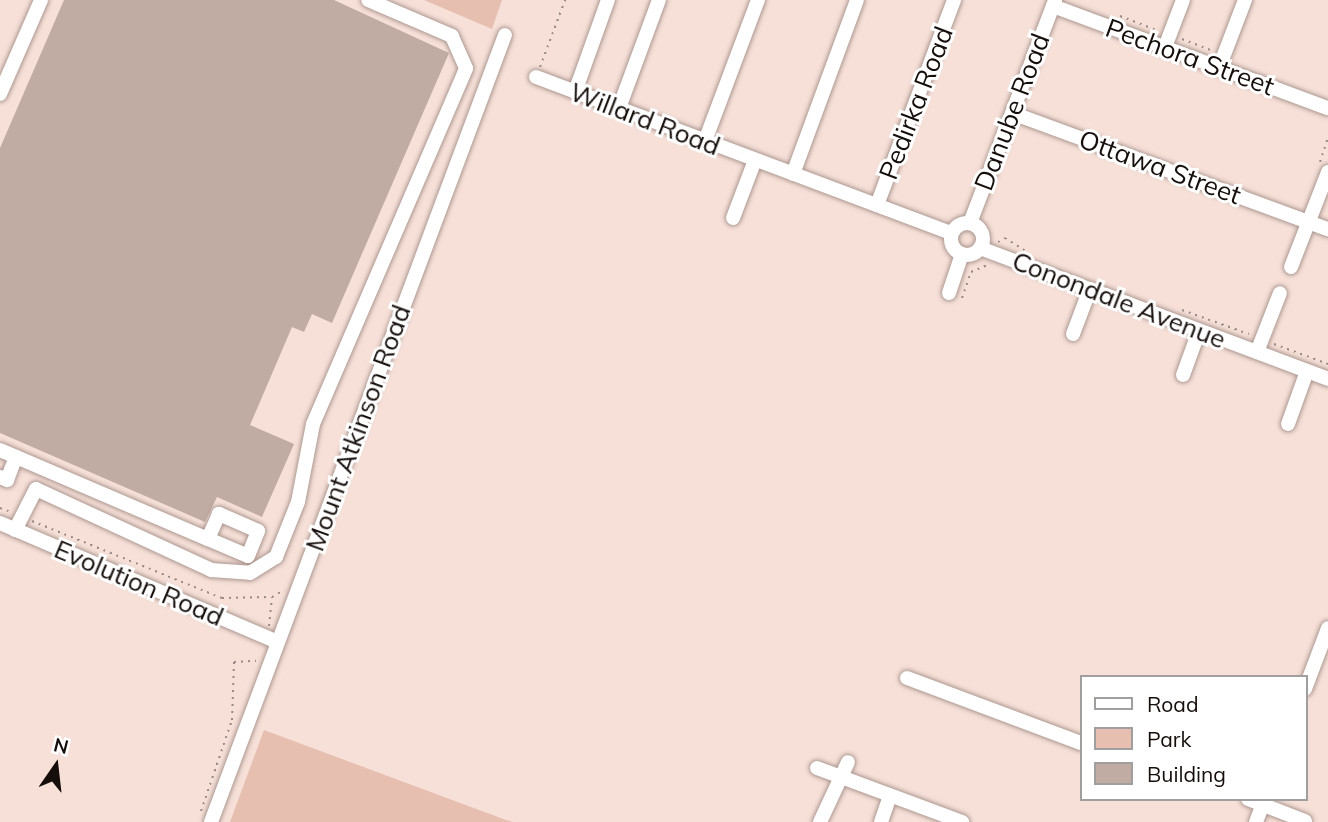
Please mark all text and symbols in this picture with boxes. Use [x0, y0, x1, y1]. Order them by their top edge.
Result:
street label: Pechora Street [1101, 12, 1279, 102]
street label: Pedirka Road [873, 22, 959, 184]
street label: Danube Road [968, 29, 1056, 195]
street label: Willard Road [565, 76, 725, 162]
street label: Ottawa Street [1075, 123, 1245, 211]
street label: Conondale Avenue [1008, 245, 1230, 355]
street label: Mount Atkinson Road [299, 301, 417, 555]
street label: Evolution Road [50, 533, 228, 633]
legend [1080, 675, 1307, 801]
text: Road [1147, 691, 1198, 717]
text: Park [1147, 726, 1191, 752]
north arrow [21, 731, 91, 801]
text: N [51, 732, 71, 759]
text: Building [1147, 761, 1226, 787]

